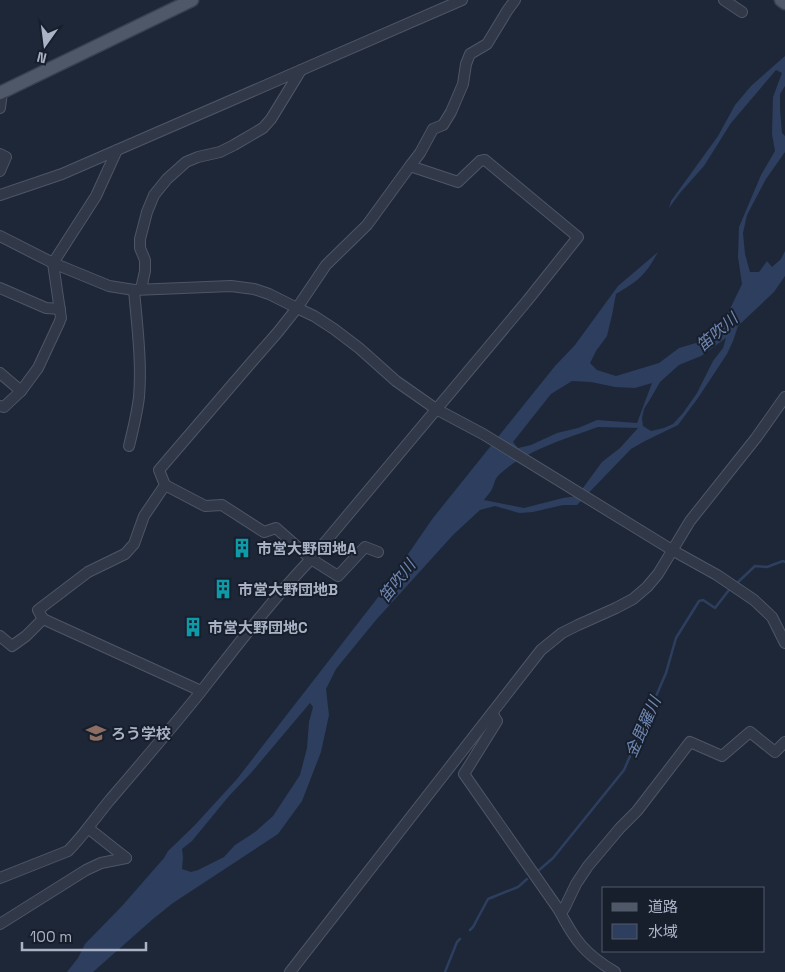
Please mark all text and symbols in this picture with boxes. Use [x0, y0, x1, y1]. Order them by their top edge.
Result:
north arrow [20, 20, 70, 70]
text: N [35, 48, 49, 67]
water label: 笛吹川 [692, 307, 744, 356]
building icon: 市営大野団地A [231, 537, 253, 559]
place label: 市営大野団地A [257, 539, 357, 558]
water label: 笛吹川 [374, 554, 421, 606]
building icon: 市営大野団地B [212, 578, 234, 600]
place label: 市営大野団地B [238, 580, 338, 599]
building icon: 市営大野団地C [182, 616, 204, 638]
place label: 市営大野団地C [208, 618, 308, 637]
water label: 金毘羅川 [620, 692, 666, 761]
school or university icon: ろう学校 [85, 722, 107, 744]
place label: ろう学校 [111, 724, 171, 743]
legend [602, 887, 765, 952]
text: 道路 [648, 897, 678, 916]
scale bar [22, 920, 146, 952]
text: 水域 [648, 922, 678, 941]
text: 100 m [30, 927, 72, 946]

